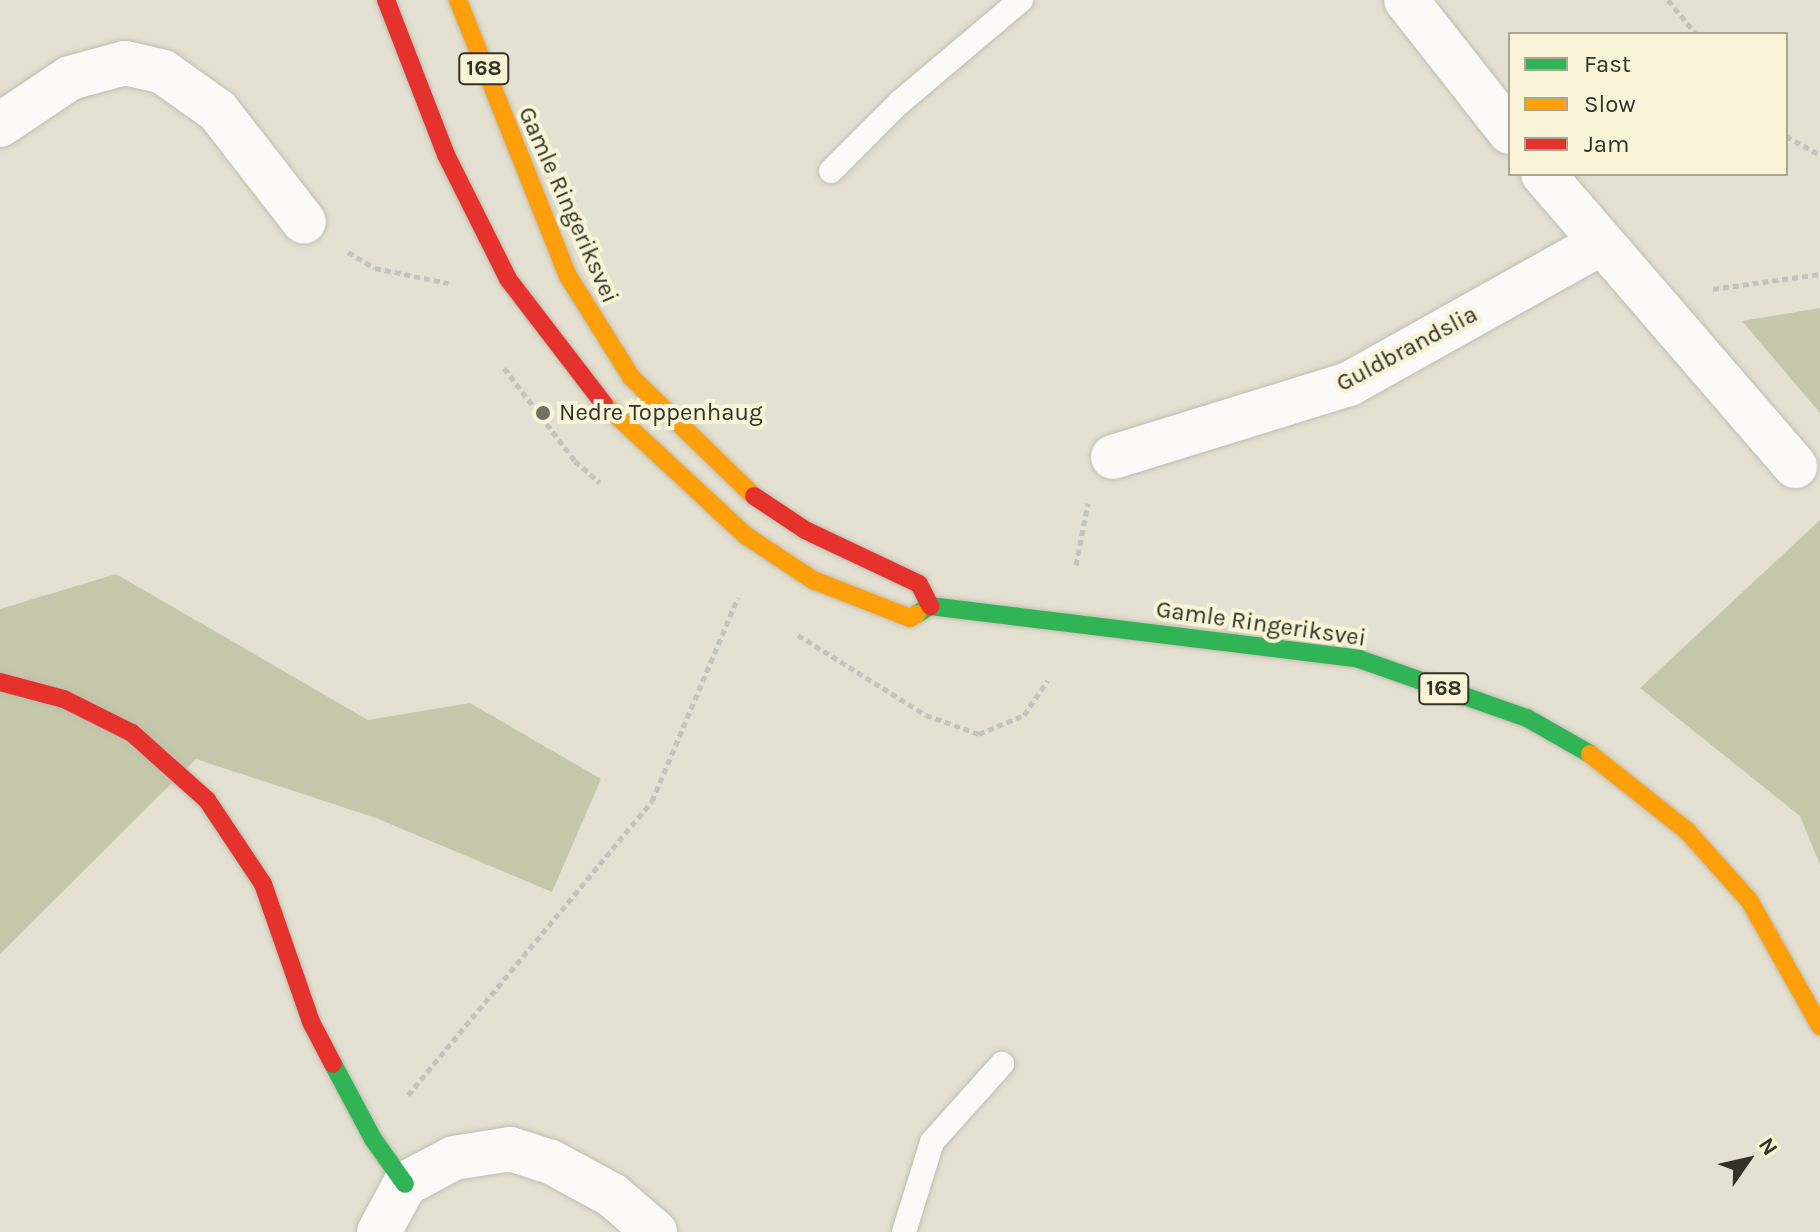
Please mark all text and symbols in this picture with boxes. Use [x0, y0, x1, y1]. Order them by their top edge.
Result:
legend [1508, 32, 1788, 176]
text: Fast [1584, 50, 1631, 78]
road number: 168 [458, 51, 510, 87]
text: Slow [1584, 90, 1636, 118]
street label: Gamle Ringeriksvei [512, 103, 624, 307]
text: Jam [1584, 130, 1629, 158]
street label: Guldbrandslia [1332, 300, 1482, 398]
place label: Nedre Toppenhaug [559, 399, 763, 427]
marker: Nedre Toppenhaug [534, 404, 552, 422]
street label: Gamle Ringeriksvei [1154, 595, 1368, 653]
road number: 168 [1418, 671, 1470, 707]
north arrow [1708, 1120, 1788, 1200]
text: N [1753, 1133, 1783, 1160]

